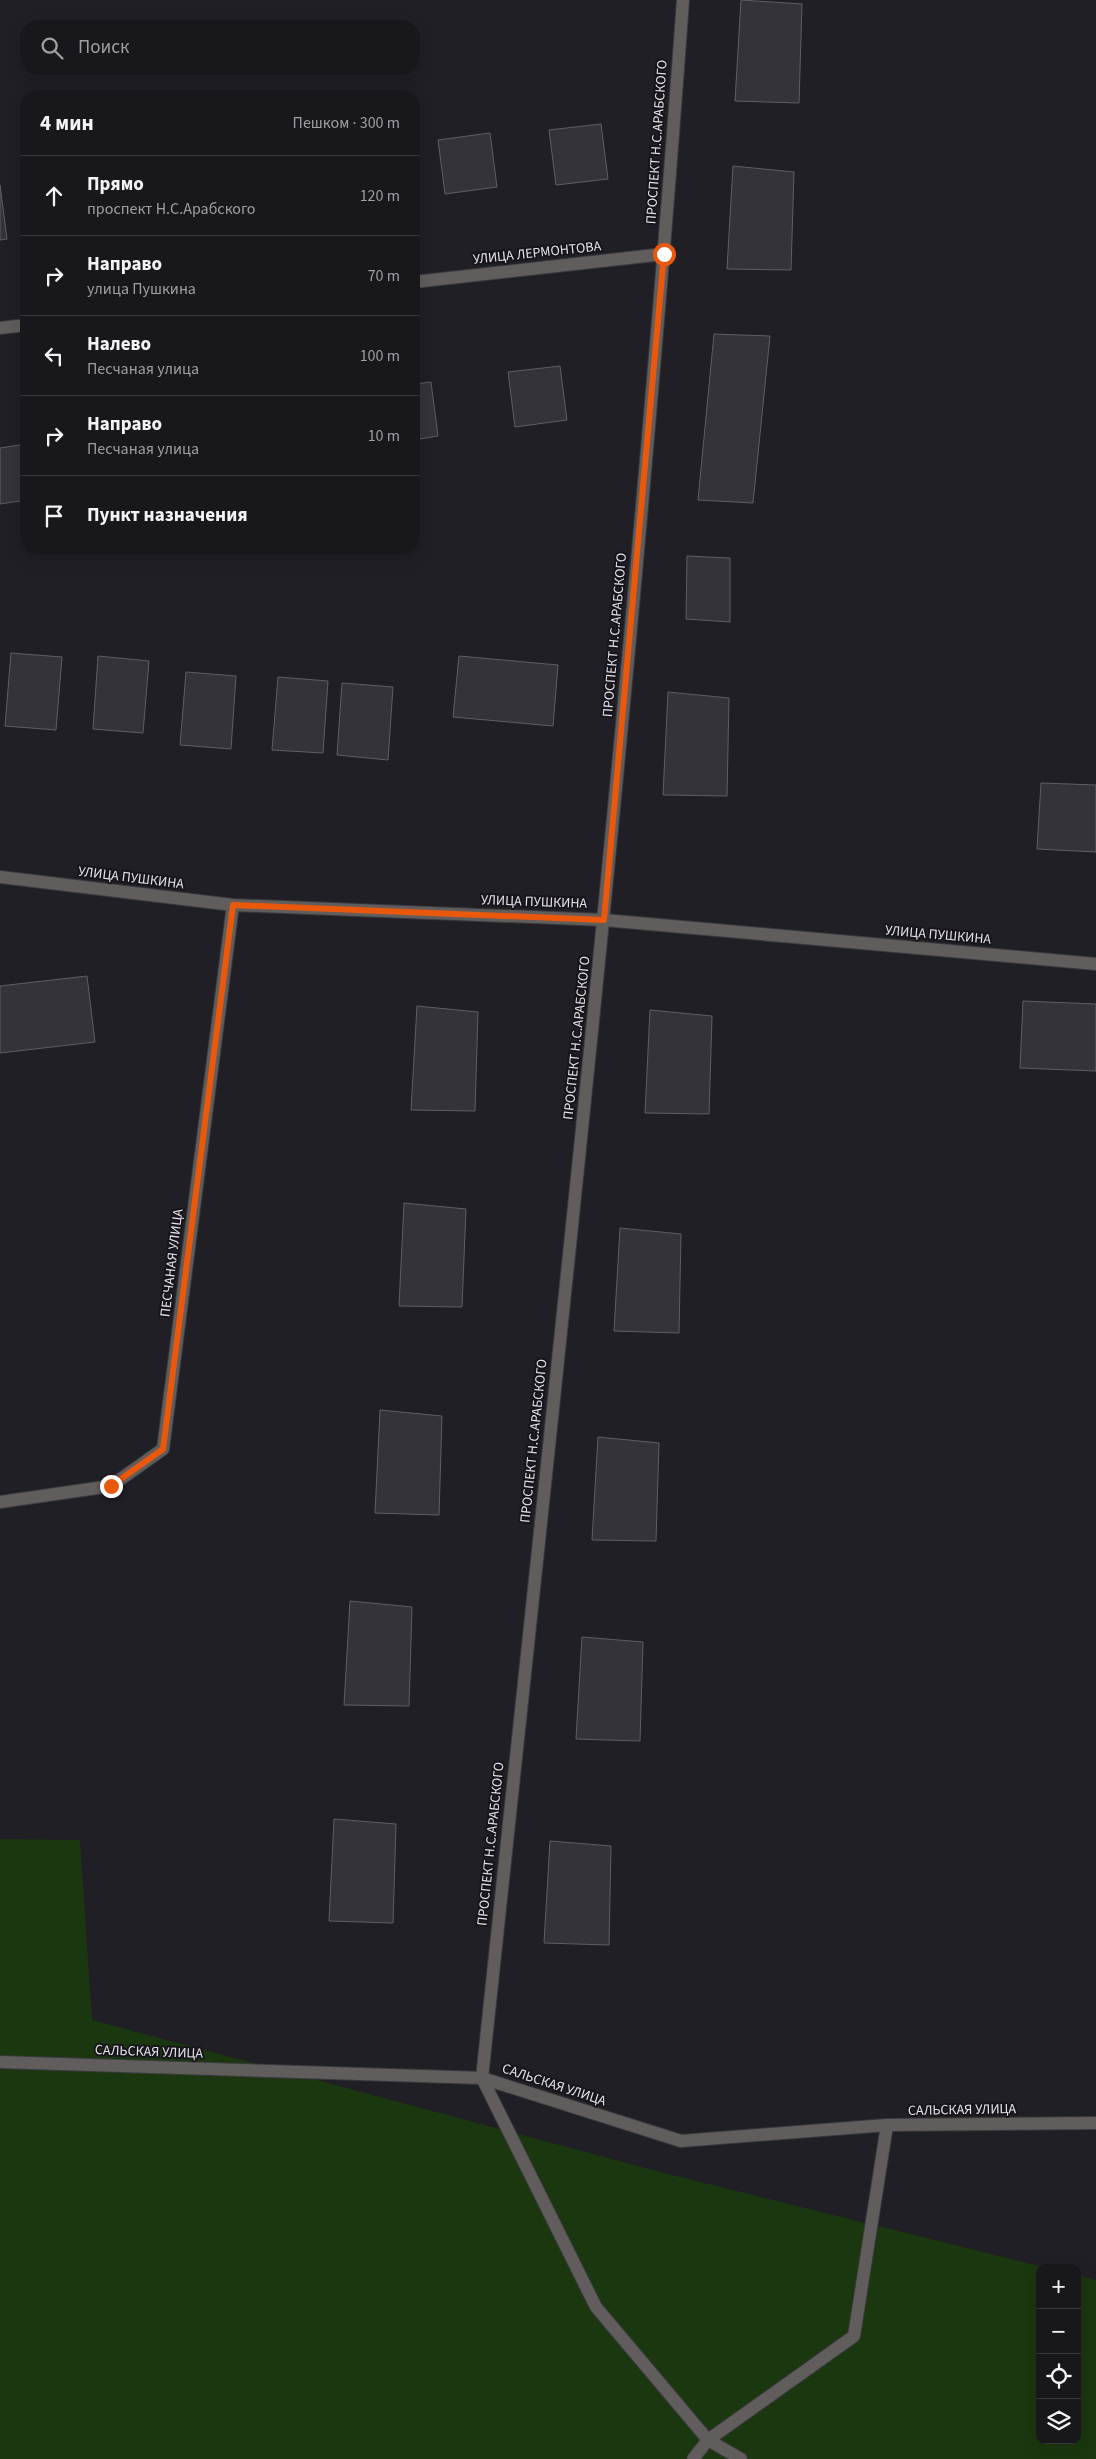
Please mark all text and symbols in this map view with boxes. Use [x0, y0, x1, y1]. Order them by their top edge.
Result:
search box [20, 20, 420, 75]
icon: search [38, 34, 66, 62]
text: Поиск [78, 34, 129, 61]
street label: ПРОСПЕКТ Н.С.АРАБСКОГО [641, 59, 673, 225]
text: 4 мин [40, 108, 94, 138]
text: Пешком · 300 m [293, 112, 400, 134]
text: Прямо [87, 171, 144, 198]
icon: ahead [40, 182, 68, 210]
text: 120 m [360, 185, 400, 207]
text: проспект Н.С.Арабского [87, 198, 256, 220]
street label: УЛИЦА ЛЕРМОНТОВА [472, 236, 602, 270]
route start [653, 243, 676, 266]
text: Направо [87, 251, 162, 278]
icon: right [40, 262, 68, 290]
text: 70 m [368, 265, 400, 287]
text: улица Пушкина [87, 278, 196, 300]
text: Налево [87, 331, 151, 358]
icon: left [40, 342, 68, 370]
text: 100 m [360, 345, 400, 367]
text: Песчаная улица [87, 358, 199, 380]
text: Направо [87, 411, 162, 438]
icon: right [40, 422, 68, 450]
text: 10 m [368, 425, 400, 447]
text: Песчаная улица [87, 438, 199, 460]
icon: arrive [40, 502, 68, 530]
text: Пункт назначения [87, 502, 248, 529]
street label: ПРОСПЕКТ Н.С.АРАБСКОГО [598, 552, 632, 718]
street label: УЛИЦА ПУШКИНА [77, 862, 185, 894]
street label: УЛИЦА ПУШКИНА [481, 890, 588, 914]
street label: УЛИЦА ПУШКИНА [884, 920, 992, 950]
street label: ПРОСПЕКТ Н.С.АРАБСКОГО [558, 955, 596, 1121]
street label: ПЕСЧАНАЯ УЛИЦА [155, 1207, 189, 1318]
street label: ПРОСПЕКТ Н.С.АРАБСКОГО [515, 1358, 553, 1524]
route end [100, 1475, 123, 1498]
street label: ПРОСПЕКТ Н.С.АРАБСКОГО [472, 1761, 510, 1927]
street label: САЛЬСКАЯ УЛИЦА [95, 2040, 204, 2064]
street label: САЛЬСКАЯ УЛИЦА [499, 2059, 609, 2111]
street label: САЛЬСКАЯ УЛИЦА [908, 2099, 1017, 2121]
map controls [1036, 2264, 1081, 2444]
button: + [1036, 2264, 1081, 2309]
button: − [1036, 2309, 1081, 2354]
button: locate [1036, 2354, 1081, 2399]
button: layers [1036, 2399, 1081, 2444]

